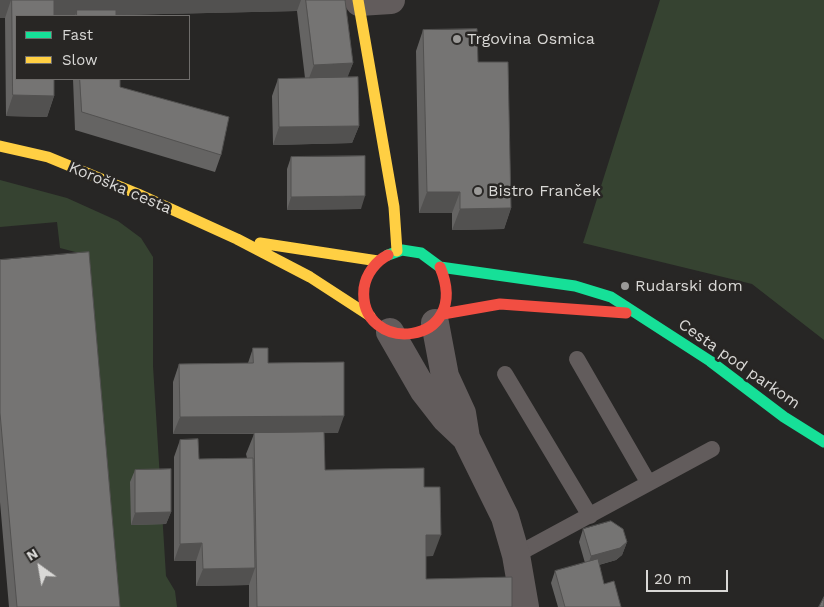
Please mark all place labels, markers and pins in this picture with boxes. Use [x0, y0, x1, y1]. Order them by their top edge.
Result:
place label: Trgovina Osmica [467, 29, 595, 49]
marker: Trgovina Osmica [451, 33, 463, 45]
place label: Bistro Franček [488, 181, 601, 201]
marker: Bistro Franček [472, 185, 484, 197]
place label: Rudarski dom [635, 276, 743, 296]
marker: Rudarski dom [619, 280, 631, 292]

